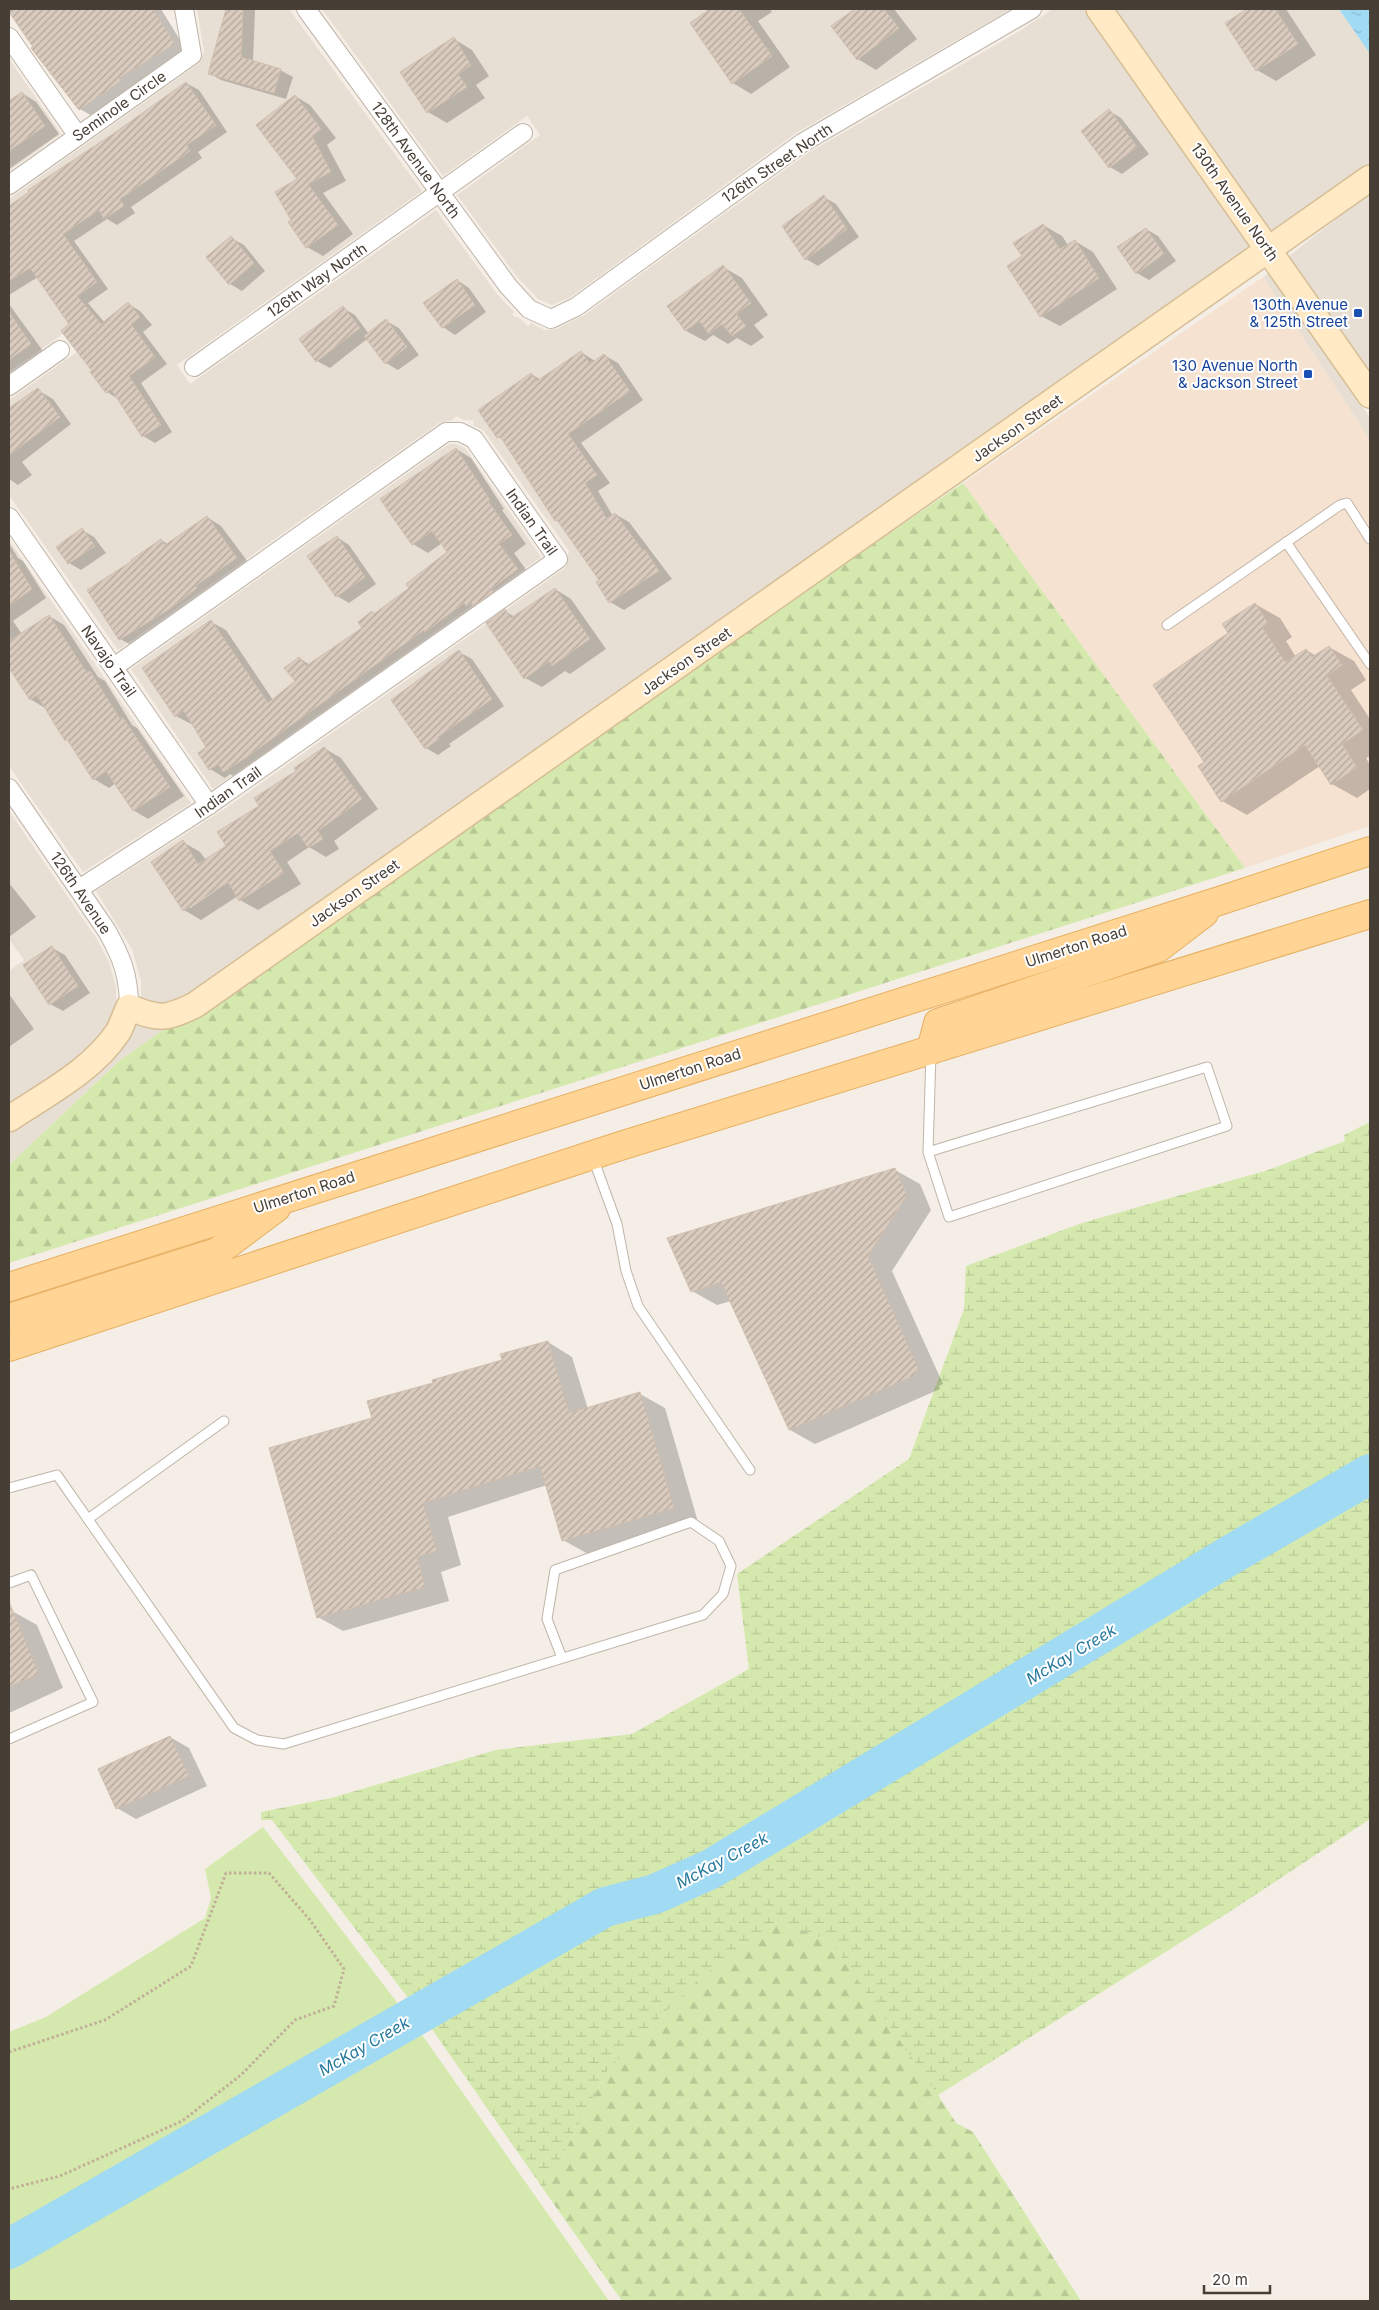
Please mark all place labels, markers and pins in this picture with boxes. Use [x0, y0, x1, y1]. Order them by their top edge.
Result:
place label: 130th Avenue & 125th Street [1249, 295, 1348, 331]
marker: 130th Avenue & 125th Street [1352, 307, 1364, 319]
place label: 130 Avenue North & Jackson Street [1172, 356, 1298, 392]
marker: 130 Avenue North & Jackson Street [1302, 368, 1314, 380]

